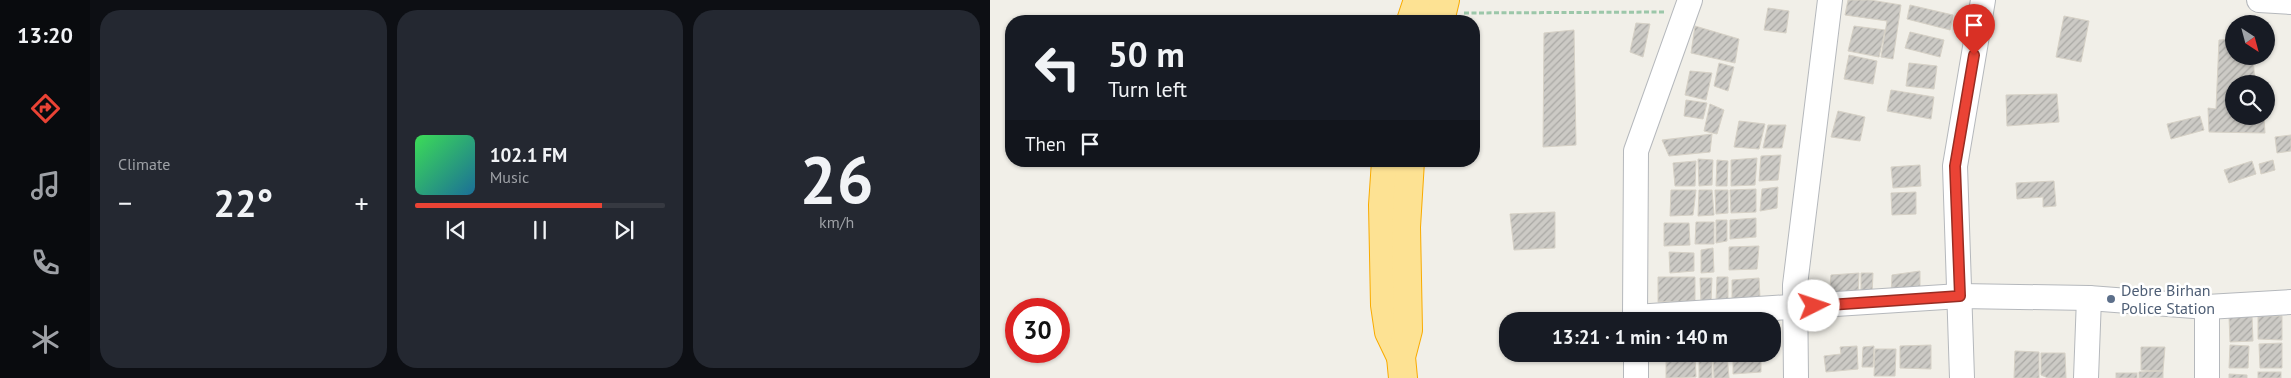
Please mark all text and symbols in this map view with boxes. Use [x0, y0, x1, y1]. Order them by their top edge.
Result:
pin [1953, 4, 1995, 55]
icon: arrive [1960, 11, 1988, 39]
north arrow [2225, 15, 2275, 65]
map controls [2225, 15, 2275, 125]
text: 13:20 [17, 21, 73, 49]
text: 50 m [1108, 31, 1185, 77]
icon: left [1025, 35, 1090, 100]
text: Turn left [1108, 75, 1187, 103]
button: search [2225, 75, 2275, 125]
icon: directions [28, 91, 63, 126]
icon: arrive [1076, 130, 1104, 158]
text: Then [1025, 132, 1066, 156]
text: 26 [800, 137, 874, 221]
text: 102.1 FM [490, 143, 567, 167]
text: Climate [118, 154, 170, 174]
text: Music [490, 167, 529, 187]
icon: music [28, 168, 63, 203]
text: 22° [213, 178, 273, 227]
text: − [118, 184, 132, 221]
text: + [355, 184, 369, 221]
text: km/h [819, 212, 854, 232]
icon: previous [442, 216, 470, 244]
icon: pause [526, 216, 554, 244]
icon: next [610, 216, 638, 244]
icon: phone [28, 245, 63, 280]
position arrow [1787, 279, 1839, 331]
place label: Debre Birhan Police Station [2121, 280, 2215, 318]
marker: Debre Birhan Police Station [2105, 293, 2117, 305]
speed limit sign: 30 [1005, 298, 1070, 363]
icon: climate [28, 322, 63, 357]
text: 13:21 · 1 min · 140 m [1552, 325, 1728, 349]

